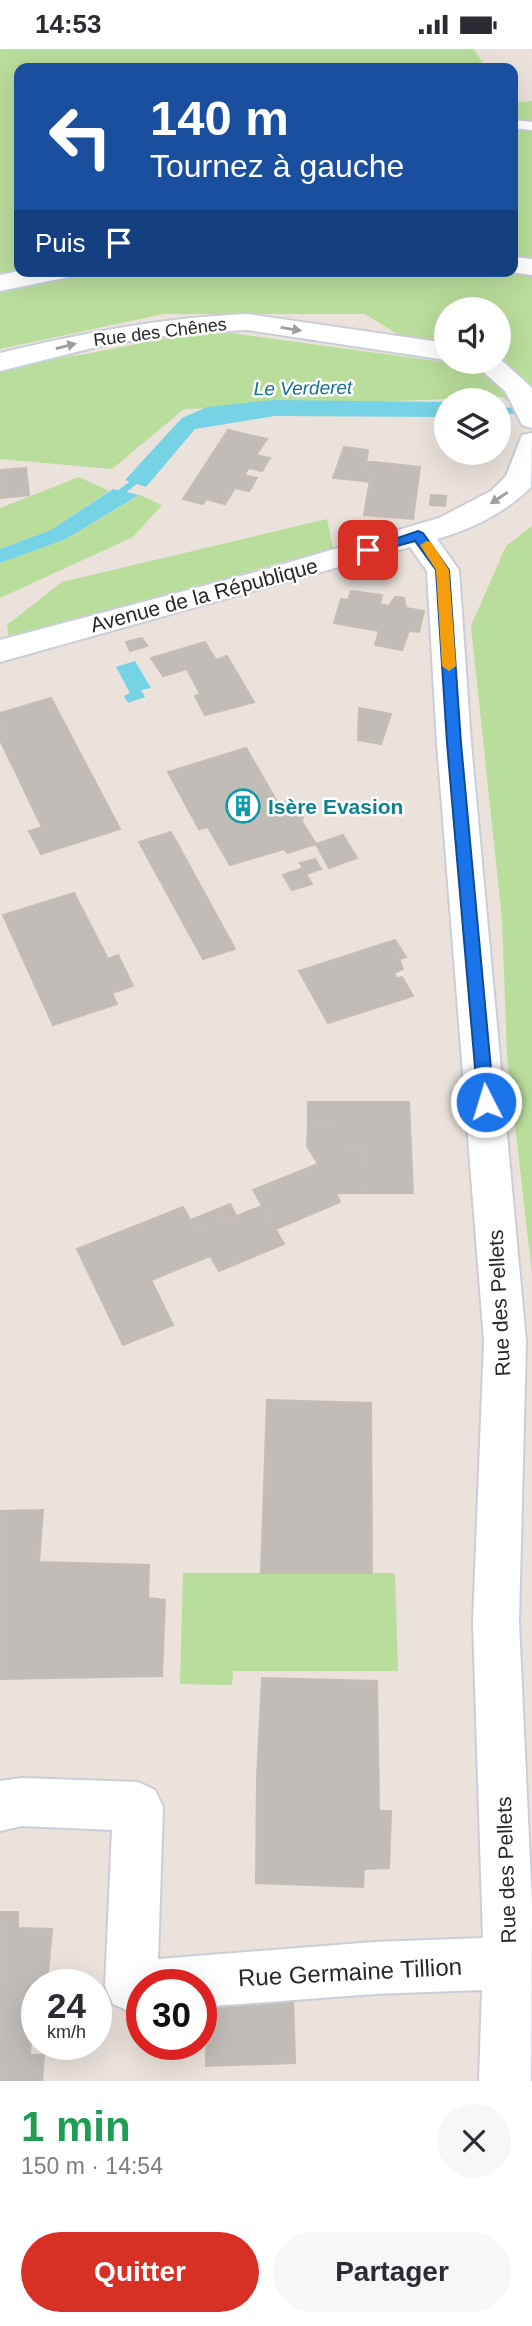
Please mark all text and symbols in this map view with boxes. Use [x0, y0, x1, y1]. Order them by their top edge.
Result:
text: 14:53 [35, 9, 102, 39]
icon: left [35, 91, 126, 182]
text: 140 m [150, 91, 289, 145]
text: Tournez à gauche [150, 148, 404, 184]
icon: arrive [100, 224, 138, 262]
text: Puis [35, 228, 86, 258]
map controls [434, 297, 511, 465]
button: sound [434, 297, 511, 374]
street label: Rue des Chênes [92, 314, 228, 350]
one-way arrow [280, 323, 302, 334]
one-way arrow [55, 340, 77, 351]
water label: Le Verderet [254, 377, 353, 399]
button: layers [434, 388, 511, 465]
one-way arrow [490, 491, 508, 505]
pin [338, 520, 398, 580]
icon: arrive [349, 531, 387, 569]
street label: Avenue de la République [88, 554, 320, 636]
building icon: Isère Evasion [224, 787, 262, 825]
place label: Isère Evasion [268, 795, 403, 818]
position arrow [449, 1065, 523, 1139]
street label: Rue des Pellets [484, 1229, 514, 1377]
street label: Rue des Pellets [492, 1796, 520, 1944]
street label: Rue Germaine Tillion [237, 1953, 463, 1991]
speed limit sign: 30 [126, 1969, 217, 2060]
text: 24 [47, 1986, 86, 2025]
text: km/h [47, 2022, 86, 2042]
text: 1 min [21, 2103, 131, 2150]
button: close [437, 2104, 511, 2178]
text: 150 m · 14:54 [21, 2153, 163, 2179]
button: Quitter [21, 2232, 259, 2312]
button: Partager [273, 2232, 511, 2312]

